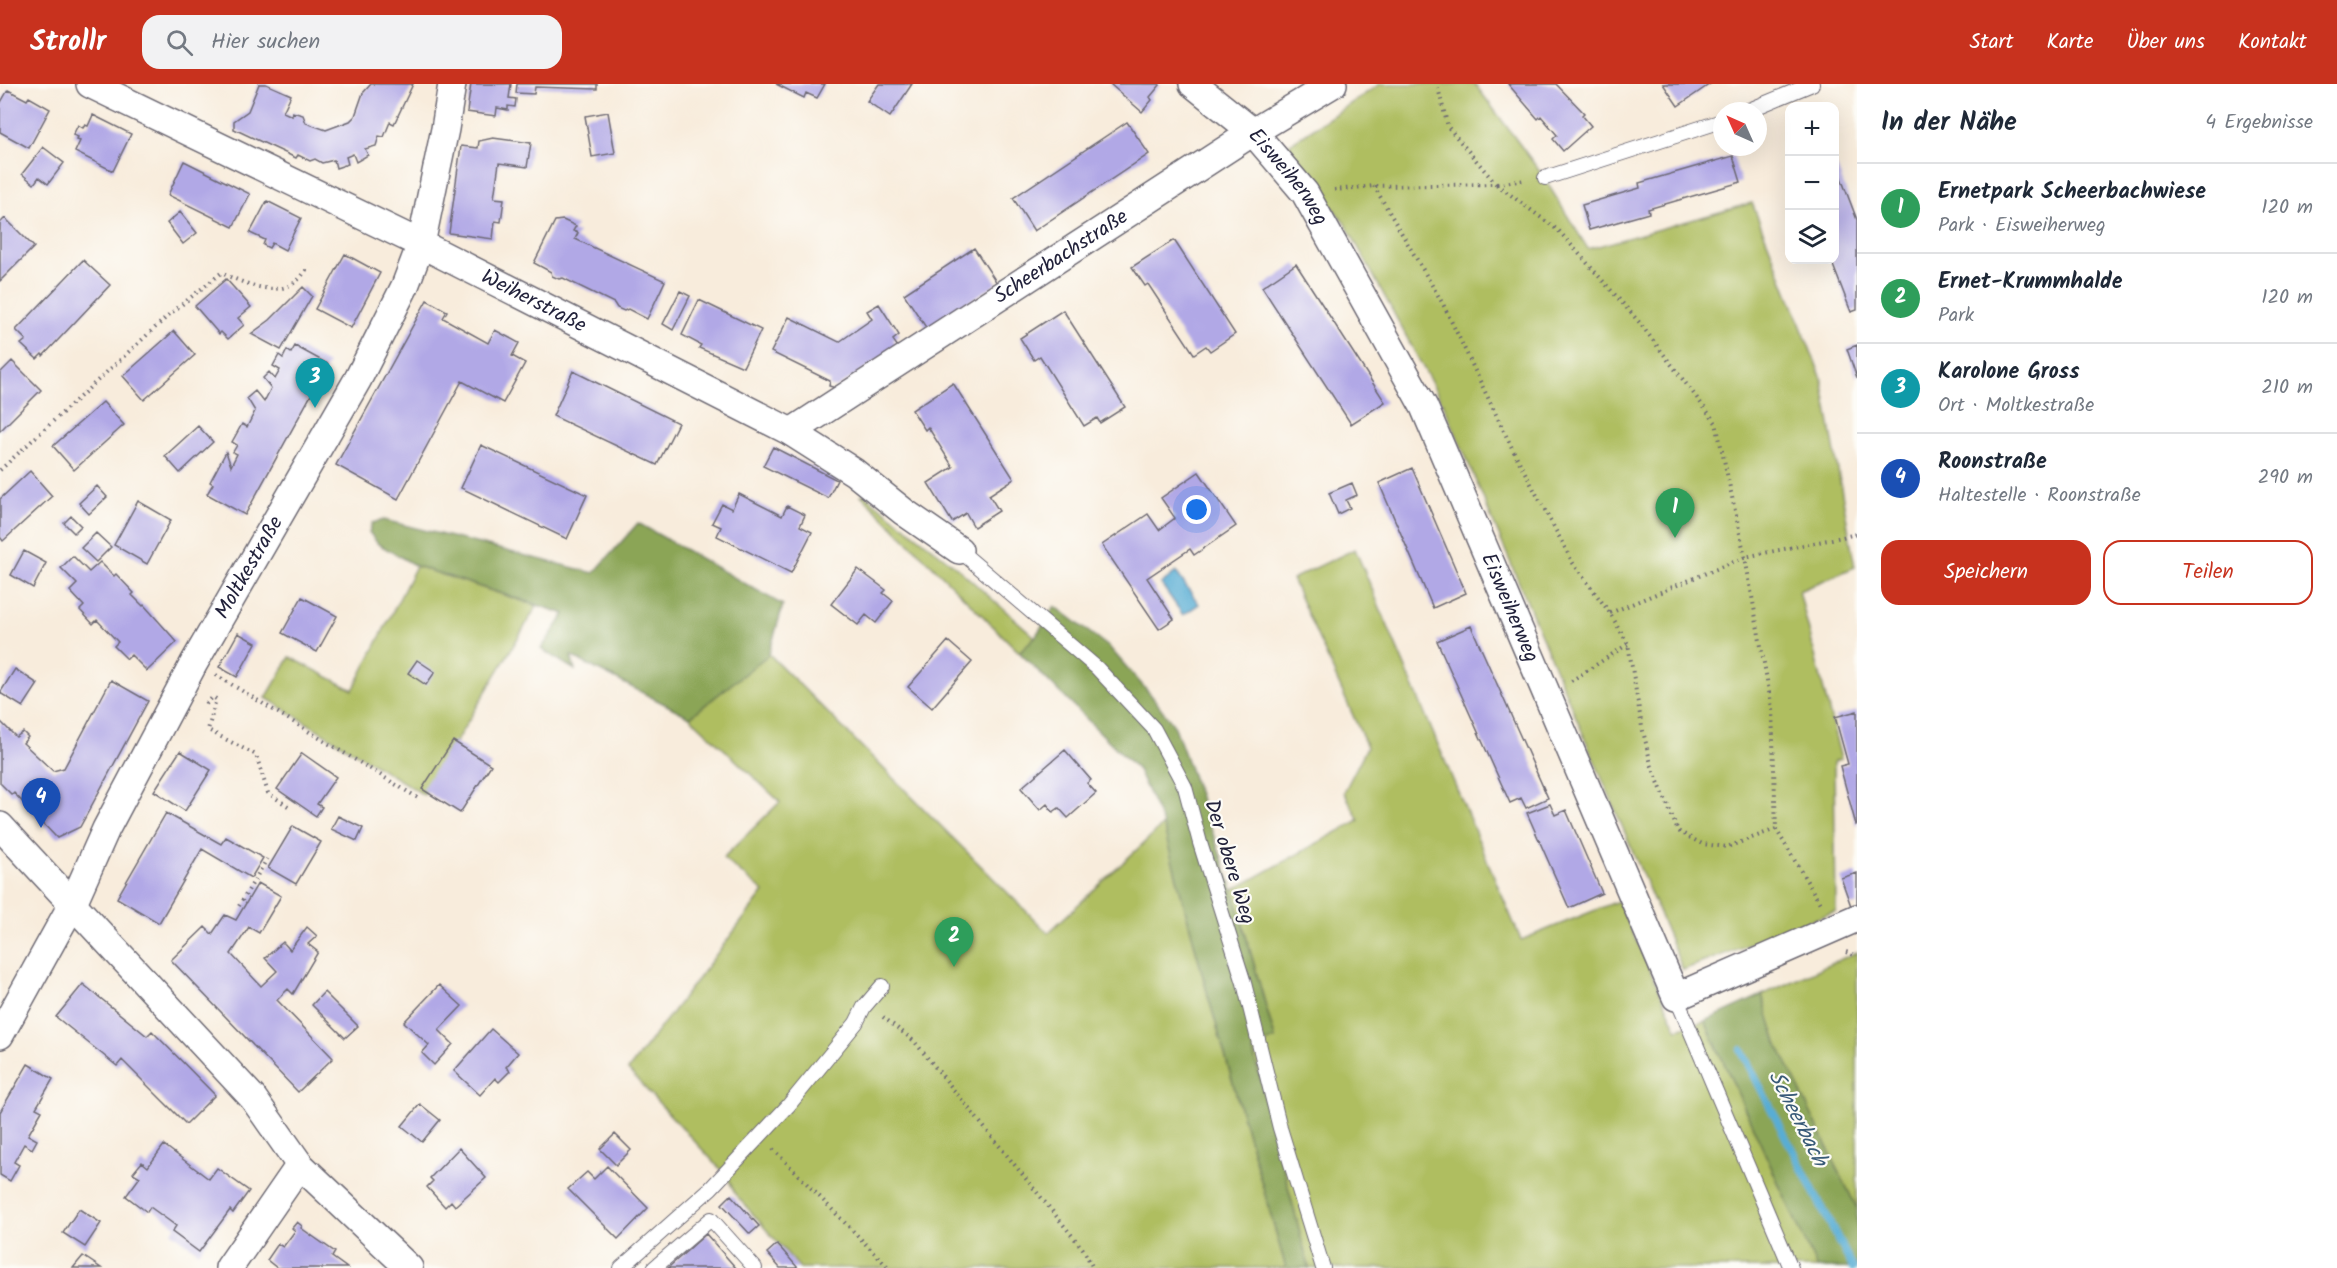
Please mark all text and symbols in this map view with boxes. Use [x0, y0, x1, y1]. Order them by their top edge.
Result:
search box [142, 15, 562, 69]
text: Strollr [30, 20, 106, 65]
text: Hier suchen [211, 25, 320, 60]
icon: search [163, 26, 196, 59]
text: Start [1969, 26, 2014, 59]
text: Karte [2047, 26, 2093, 59]
text: Über uns [2126, 26, 2205, 59]
text: Kontakt [2238, 26, 2307, 59]
north arrow [1713, 102, 1767, 156]
map controls [1785, 102, 1839, 264]
button: + [1785, 102, 1839, 156]
text: In der Nähe [1881, 102, 2017, 144]
text: 4 Ergebnisse [2205, 107, 2313, 139]
street label: Eisweiherweg [1240, 121, 1336, 232]
button: − [1785, 156, 1839, 210]
text: Ernetpark Scheerbachwiese [1938, 175, 2206, 210]
text: 1 [1897, 192, 1904, 224]
text: 120 m [2261, 192, 2313, 224]
street label: Scheerbachstraße [987, 200, 1135, 313]
button: layers [1785, 210, 1839, 264]
text: Park · Eisweiherweg [1938, 210, 2106, 242]
street label: Weiherstraße [475, 261, 593, 342]
text: Ernet-Krummhalde [1938, 265, 2123, 300]
text: 2 [1895, 282, 1906, 314]
text: 120 m [2261, 282, 2313, 314]
text: Park [1938, 300, 1974, 332]
text: Karolone Gross [1938, 355, 2079, 390]
pin: 3 [296, 358, 334, 408]
text: 3 [1895, 372, 1906, 404]
text: 210 m [2261, 372, 2313, 404]
text: Ort · Moltkestraße [1938, 390, 2094, 422]
text: Roonstraße [1938, 445, 2047, 480]
text: 4 [1895, 462, 1906, 494]
text: 290 m [2258, 462, 2313, 494]
text: Haltestelle · Roonstraße [1938, 480, 2141, 512]
pin: 1 [1656, 488, 1694, 538]
your location [1182, 495, 1211, 524]
street label: Moltkestraße [206, 509, 292, 625]
button: Speichern [1881, 540, 2091, 605]
button: Teilen [2103, 540, 2313, 605]
street label: Eisweiherweg [1472, 548, 1548, 667]
pin: 4 [22, 778, 60, 828]
street label: Der obere Weg [1194, 795, 1264, 929]
pin: 2 [934, 918, 974, 967]
water label: Scheerbach [1758, 1065, 1837, 1175]

